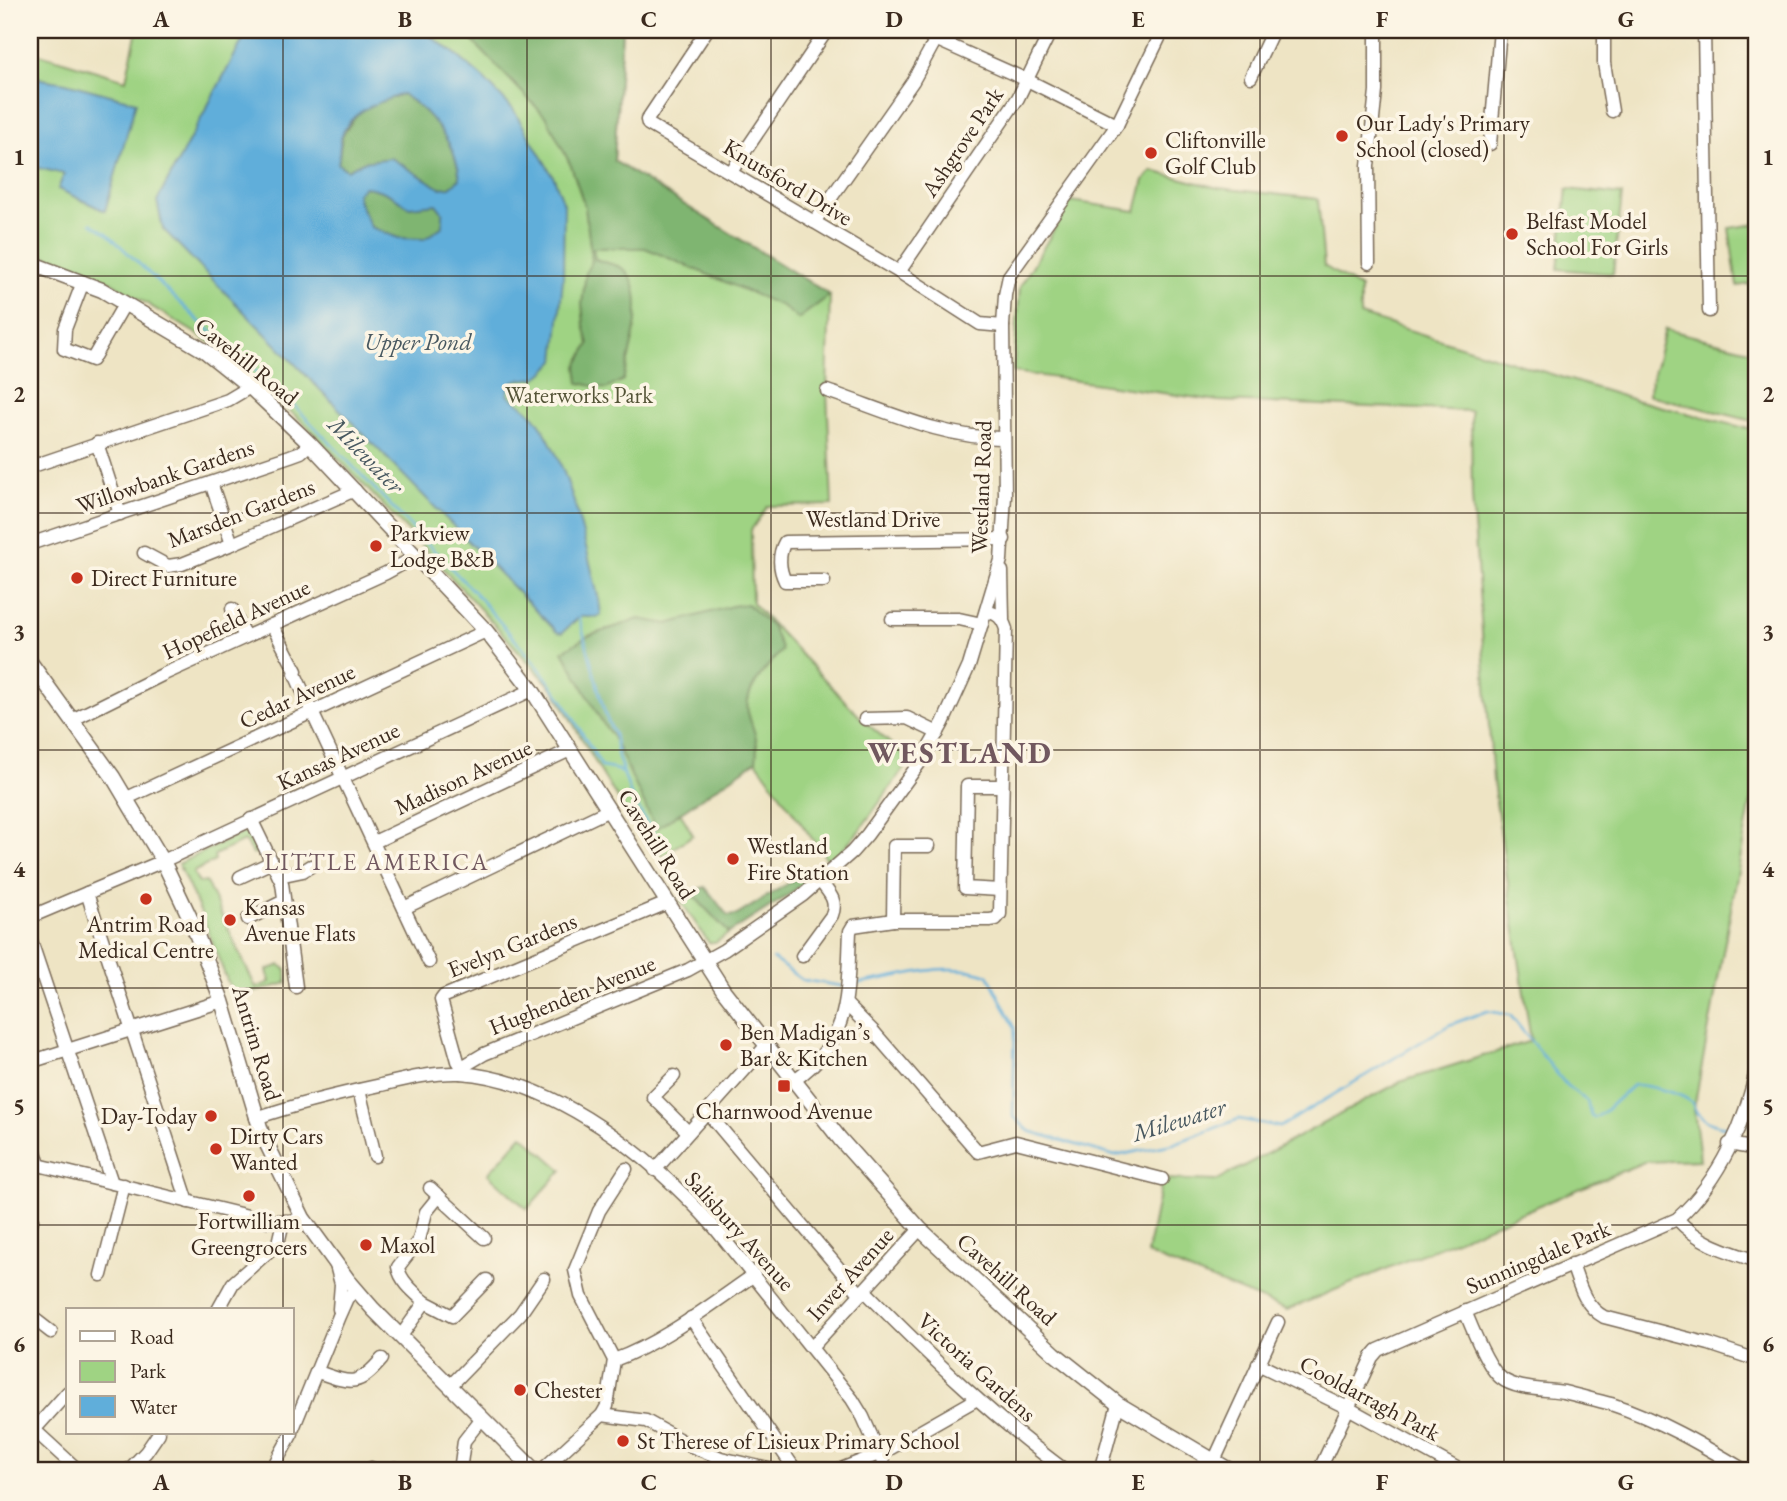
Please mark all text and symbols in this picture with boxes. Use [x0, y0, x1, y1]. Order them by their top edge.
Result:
text: A [152, 4, 170, 34]
text: B [398, 4, 412, 34]
text: C [641, 4, 657, 34]
text: D [885, 4, 903, 34]
text: E [1131, 4, 1145, 34]
text: F [1376, 4, 1389, 34]
text: G [1618, 4, 1634, 34]
street label: Ashgrove Park [914, 80, 1010, 204]
place label: Our Lady's Primary School (closed) [1356, 108, 1531, 164]
place label: Cliftonville Golf Club [1165, 125, 1266, 181]
marker: Our Lady's Primary School (closed) [1334, 128, 1350, 144]
street label: Knutsford Drive [718, 132, 858, 232]
text: 1 [13, 142, 25, 172]
text: 1 [1762, 142, 1774, 172]
marker: Cliftonville Golf Club [1143, 145, 1159, 161]
place label: Belfast Model School For Girls [1526, 206, 1668, 262]
marker: Belfast Model School For Girls [1504, 226, 1520, 242]
street label: Cavehill Road [189, 310, 305, 412]
water label: Upper Pond [364, 326, 472, 357]
text: 2 [13, 379, 25, 409]
text: 2 [1762, 379, 1774, 409]
park label: Waterworks Park [505, 380, 654, 410]
water label: Milewater [320, 408, 412, 501]
street label: Westland Road [964, 419, 998, 554]
street label: Willowbank Gardens [72, 432, 258, 520]
street label: Marsden Gardens [163, 471, 319, 555]
street label: Westland Drive [806, 504, 940, 534]
place label: Parkview Lodge B&B [390, 518, 494, 574]
marker: Parkview Lodge B&B [368, 538, 384, 554]
place label: Direct Furniture [91, 563, 237, 593]
marker: Direct Furniture [69, 570, 85, 586]
street label: Hopefield Avenue [157, 572, 315, 666]
text: 3 [13, 617, 25, 647]
text: 3 [1762, 617, 1774, 647]
street label: Cedar Avenue [234, 656, 360, 736]
street label: Kansas Avenue [272, 715, 404, 797]
street label: Madison Avenue [389, 732, 537, 822]
district label: WESTLAND [867, 733, 1053, 772]
street label: Cavehill Road [611, 783, 703, 905]
place label: Westland Fire Station [747, 831, 849, 887]
district label: LITTLE AMERICA [264, 846, 490, 877]
marker: Westland Fire Station [725, 851, 741, 867]
text: 4 [13, 854, 26, 884]
text: 4 [1762, 854, 1775, 884]
marker: Antrim Road Medical Centre [138, 891, 154, 907]
place label: Kansas Avenue Flats [243, 892, 356, 948]
street label: Evelyn Gardens [443, 905, 581, 985]
place label: Antrim Road Medical Centre [78, 909, 214, 965]
marker: Kansas Avenue Flats [222, 912, 238, 928]
street label: Hughenden Avenue [484, 948, 660, 1042]
street label: Antrim Road [225, 981, 289, 1105]
place label: Ben Madigan’s Bar & Kitchen [740, 1017, 870, 1073]
marker: Ben Madigan’s Bar & Kitchen [718, 1037, 734, 1053]
marker: Charnwood Avenue [776, 1078, 792, 1094]
water label: Milewater [1126, 1090, 1231, 1149]
text: 5 [13, 1091, 25, 1121]
text: 5 [1762, 1091, 1774, 1121]
place label: Charnwood Avenue [696, 1096, 872, 1126]
place label: Day-Today [101, 1101, 198, 1131]
marker: Day-Today [203, 1108, 219, 1124]
place label: Dirty Cars Wanted [230, 1121, 323, 1177]
marker: Dirty Cars Wanted [208, 1141, 224, 1157]
street label: Salisbury Avenue [678, 1165, 802, 1297]
marker: Fortwilliam Greengrocers [241, 1188, 257, 1204]
place label: Fortwilliam Greengrocers [191, 1206, 307, 1262]
street label: Sunningdale Park [1461, 1213, 1616, 1301]
street label: Inver Avenue [800, 1221, 900, 1327]
street label: Cavehill Road [951, 1226, 1064, 1332]
place label: Maxol [380, 1230, 436, 1260]
marker: Maxol [358, 1237, 374, 1253]
street label: Victoria Gardens [911, 1306, 1043, 1428]
legend [66, 1308, 294, 1434]
text: Road [130, 1323, 174, 1350]
text: 6 [13, 1329, 25, 1359]
text: 6 [1762, 1329, 1774, 1359]
street label: Cooldarragh Park [1294, 1348, 1447, 1448]
text: Park [130, 1357, 167, 1384]
place label: Chester [534, 1375, 603, 1405]
marker: Chester [512, 1382, 528, 1398]
text: Water [130, 1393, 177, 1420]
place label: St Therese of Lisieux Primary School [637, 1426, 960, 1456]
marker: St Therese of Lisieux Primary School [615, 1433, 631, 1449]
text: A [152, 1467, 170, 1497]
text: B [398, 1467, 412, 1497]
text: C [641, 1467, 657, 1497]
text: D [885, 1467, 903, 1497]
text: E [1131, 1467, 1145, 1497]
text: F [1376, 1467, 1389, 1497]
text: G [1618, 1467, 1634, 1497]

